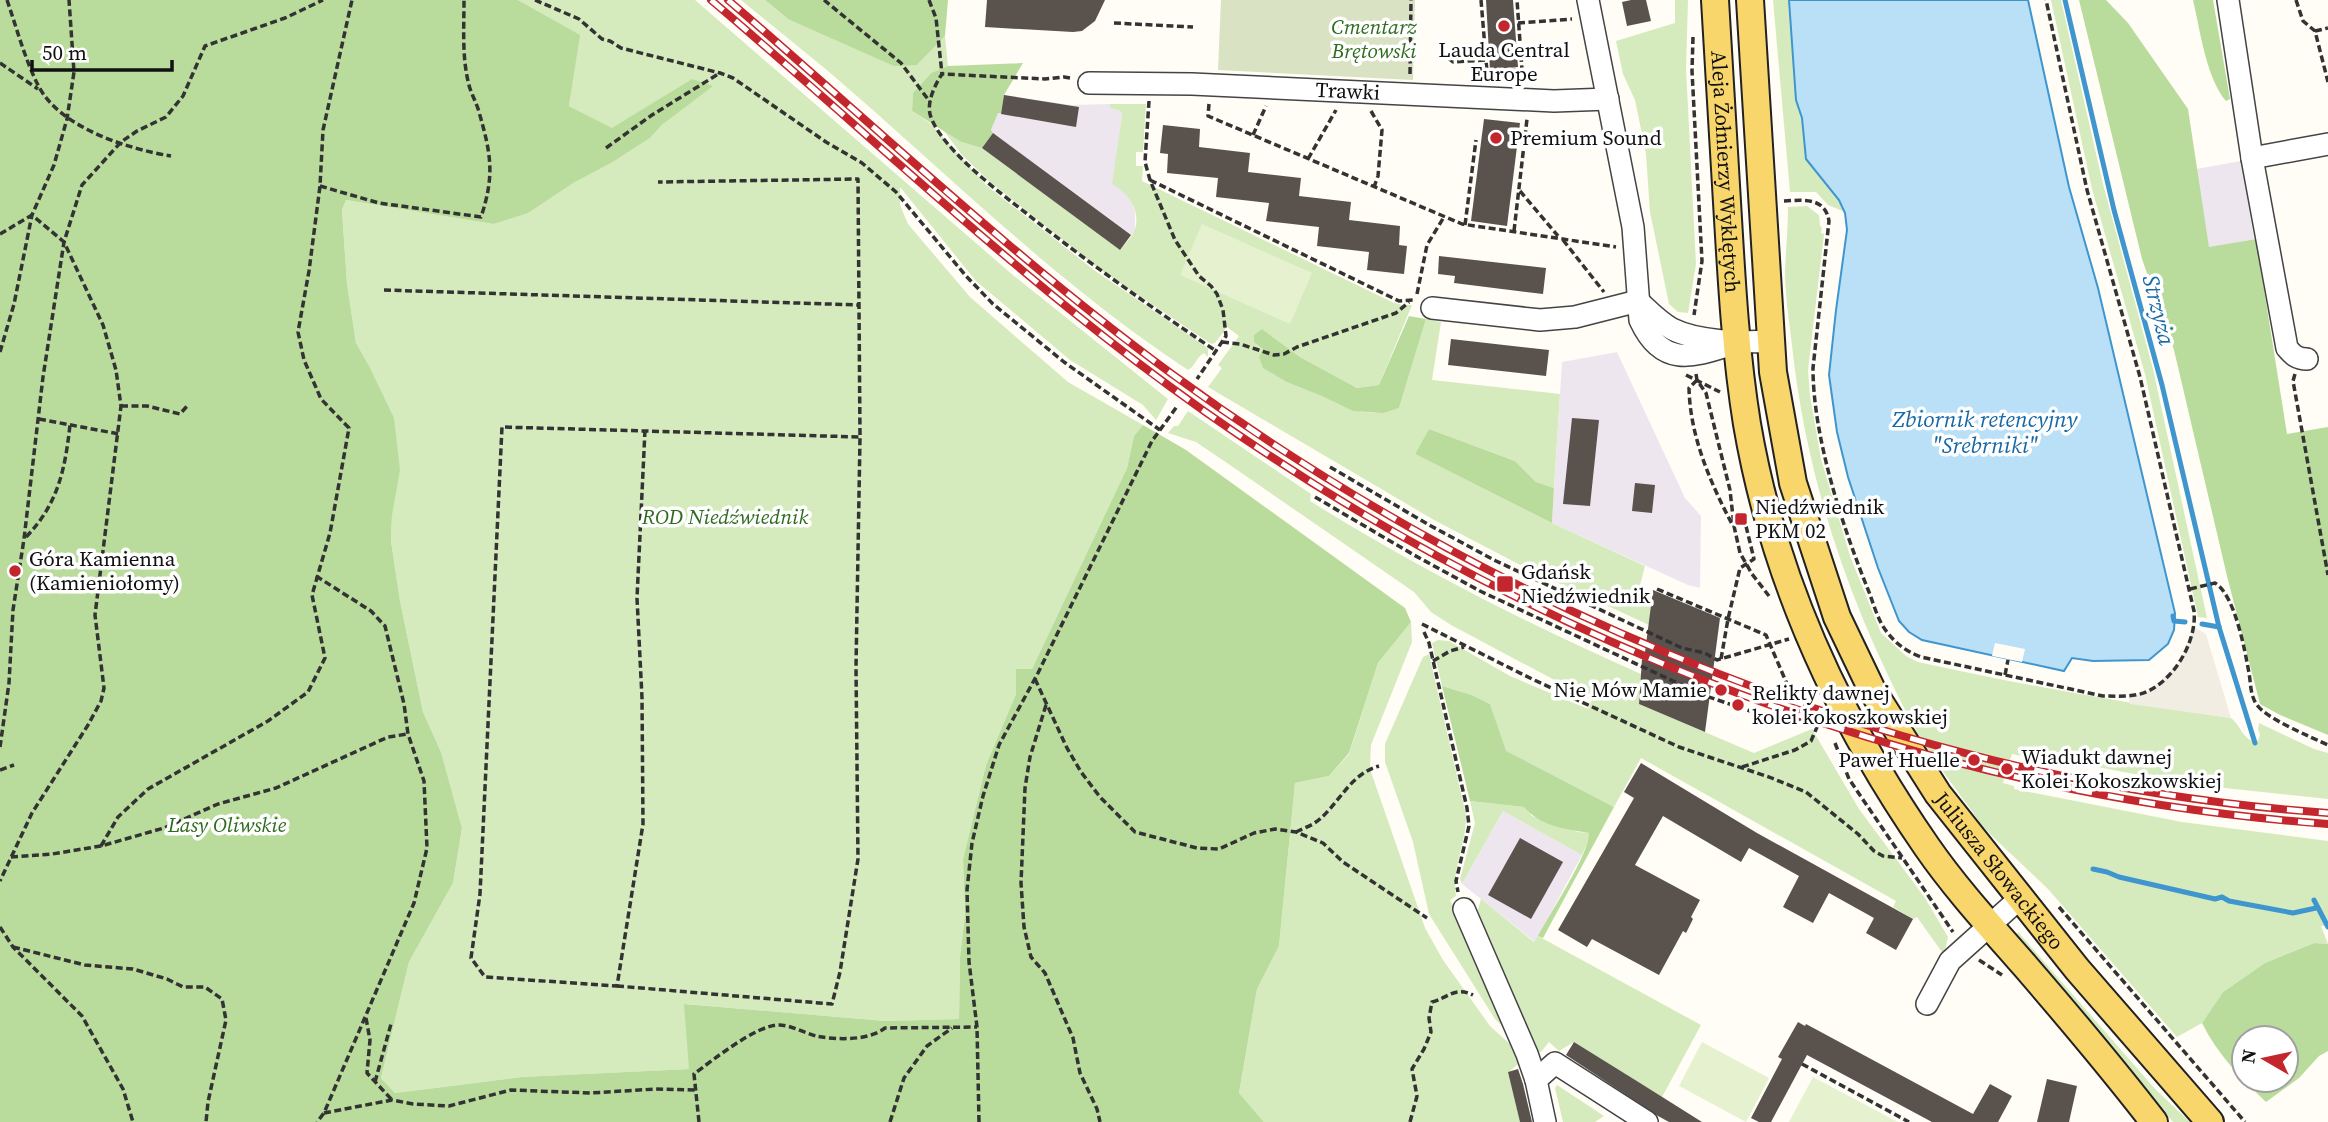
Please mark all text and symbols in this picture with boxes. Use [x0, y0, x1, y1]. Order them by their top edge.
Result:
park label: Cmentarz Brętowski [1331, 12, 1418, 65]
marker: Lauda Central Europe [1496, 18, 1512, 34]
scale bar [32, 28, 172, 72]
place label: Lauda Central Europe [1438, 35, 1570, 88]
text: 50 m [42, 38, 87, 67]
street label: Aleja Żołnierzy Wyklętych [1704, 50, 1748, 294]
street label: Trawki [1315, 75, 1381, 107]
place label: Premium Sound [1510, 123, 1662, 152]
marker: Premium Sound [1488, 130, 1504, 146]
water label: Strzyża [2135, 271, 2183, 349]
water label: Zbiornik retencyjny "Srebrniki" [1891, 403, 2079, 461]
place label: Niedźwiednik PKM 02 [1755, 492, 1885, 545]
park label: ROD Niedźwiednik [641, 502, 808, 531]
marker: Niedźwiednik PKM 02 [1733, 511, 1749, 527]
place label: Góra Kamienna (Kamieniołomy) [29, 544, 180, 597]
place label: Gdańsk Niedźwiednik [1521, 557, 1651, 610]
marker: Góra Kamienna (Kamieniołomy) [7, 563, 23, 579]
marker: Gdańsk Niedźwiednik [1495, 574, 1515, 594]
place label: Nie Mów Mamie [1554, 675, 1707, 704]
place label: Relikty dawnej kolei kokoszkowskiej [1752, 678, 1948, 731]
marker: Nie Mów Mamie [1713, 682, 1729, 698]
marker: Relikty dawnej kolei kokoszkowskiej [1730, 697, 1746, 713]
place label: Wiadukt dawnej Kolei Kokoszkowskiej [2021, 742, 2222, 795]
place label: Paweł Huelle [1838, 745, 1960, 774]
marker: Paweł Huelle [1966, 752, 1982, 768]
marker: Wiadukt dawnej Kolei Kokoszkowskiej [1999, 761, 2015, 777]
street label: Juliusza Słowackiego [1927, 785, 2071, 956]
park label: Lasy Oliwskie [167, 810, 287, 839]
north arrow [2230, 1024, 2300, 1094]
text: N [2234, 1047, 2262, 1065]

